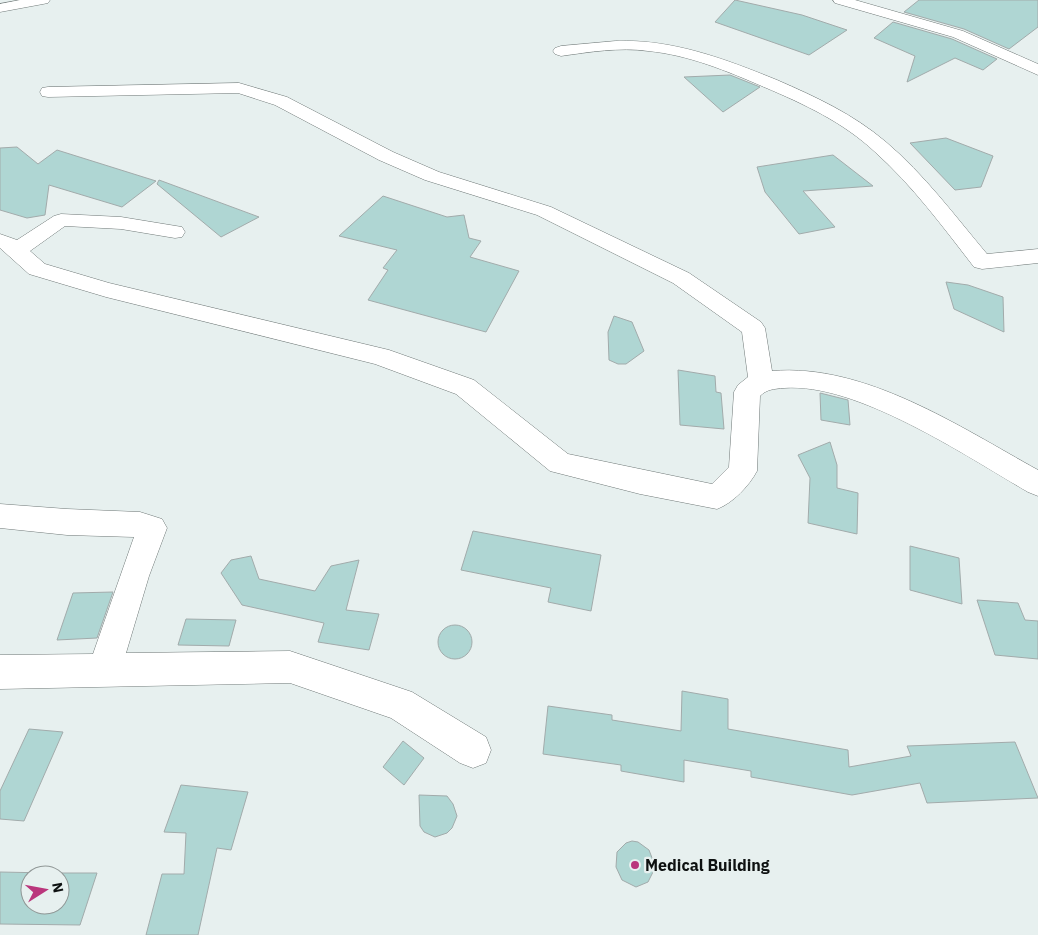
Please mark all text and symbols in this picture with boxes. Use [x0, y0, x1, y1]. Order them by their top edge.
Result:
place label: Medical Building [645, 855, 770, 875]
marker: Medical Building [629, 859, 641, 871]
north arrow [20, 865, 70, 915]
text: N [48, 881, 68, 894]

